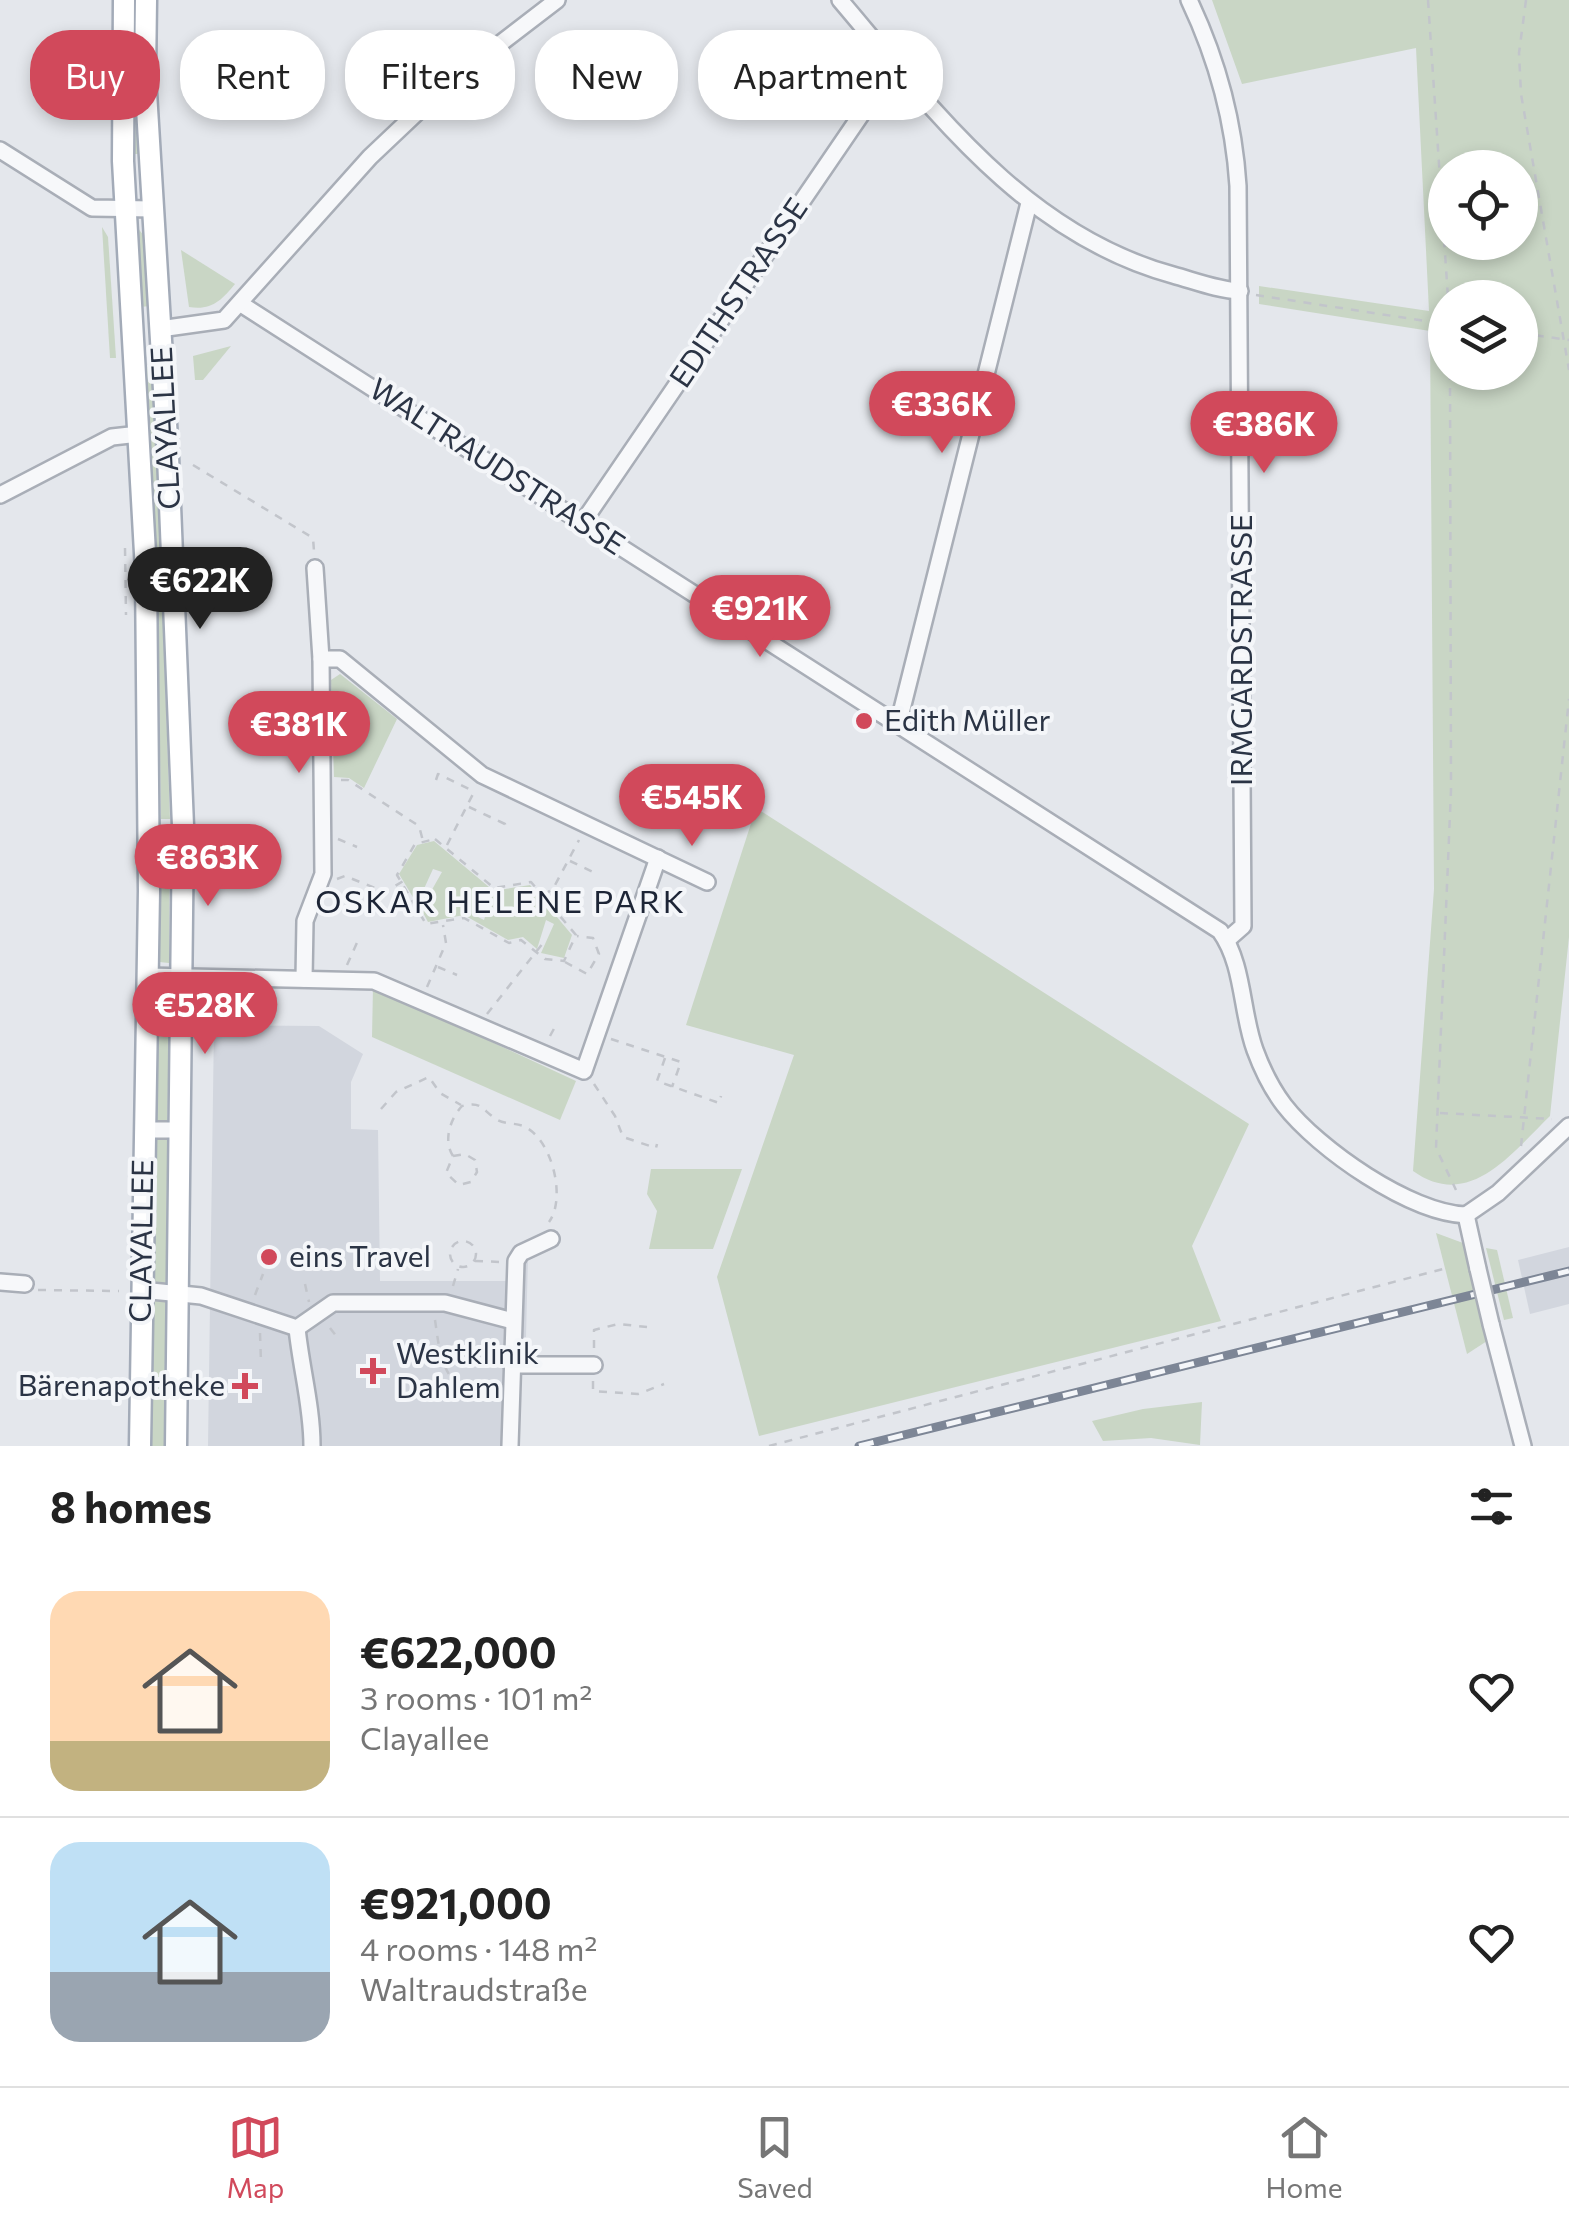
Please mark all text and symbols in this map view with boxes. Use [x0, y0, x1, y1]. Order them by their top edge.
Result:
chip: Buy [30, 30, 160, 120]
chip: Rent [180, 30, 325, 120]
chip: Filters [345, 30, 515, 120]
chip: New [535, 30, 678, 120]
chip: Apartment [698, 30, 943, 120]
map controls [1428, 150, 1538, 390]
button: locate [1428, 150, 1538, 260]
street label: EDITHSTRASSE [660, 190, 814, 393]
button: layers [1428, 280, 1538, 390]
street label: CLAYALLEE [141, 346, 186, 511]
street label: WALTRAUDSTRASSE [364, 369, 633, 561]
pin: €336K [872, 371, 1012, 456]
text: €336K [891, 383, 993, 423]
pin: €386K [1194, 391, 1334, 476]
text: €386K [1212, 403, 1316, 443]
street label: IRMGARDSTRASSE [1221, 514, 1258, 786]
pin: €622K [130, 547, 270, 632]
text: €622K [150, 559, 250, 599]
pin: €921K [690, 575, 830, 660]
text: €921K [711, 587, 809, 627]
pin: €381K [229, 691, 369, 776]
place label: Edith Müller [884, 700, 1051, 737]
text: €381K [250, 703, 348, 743]
marker: Edith Müller [853, 710, 875, 732]
pin: €545K [622, 764, 762, 849]
text: €545K [641, 776, 743, 816]
pin: €863K [138, 824, 278, 909]
text: €863K [157, 836, 259, 876]
district label: OSKAR HELENE PARK [315, 880, 687, 920]
pin: €528K [135, 972, 275, 1057]
text: €528K [154, 984, 256, 1024]
street label: CLAYALLEE [120, 1159, 159, 1323]
place label: eins Travel [289, 1236, 431, 1273]
marker: eins Travel [258, 1246, 280, 1268]
place label: Westklinik Dahlem [396, 1333, 539, 1404]
marker: Westklinik Dahlem [360, 1358, 386, 1384]
place label: Bärenapotheke [18, 1365, 225, 1402]
marker: Bärenapotheke [234, 1375, 256, 1397]
icon: filters [1464, 1479, 1519, 1534]
text: 8 homes [50, 1480, 212, 1532]
text: €622,000 [360, 1625, 557, 1677]
icon: home [130, 1631, 250, 1751]
icon: heart [1464, 1664, 1519, 1719]
text: 3 rooms · 101 m² [360, 1677, 592, 1717]
text: Clayallee [360, 1717, 489, 1757]
text: €921,000 [360, 1876, 552, 1928]
icon: home [130, 1882, 250, 2002]
icon: heart [1464, 1915, 1519, 1970]
text: 4 rooms · 148 m² [360, 1928, 597, 1968]
text: Waltraudstraße [360, 1968, 588, 2008]
tab: Map [226, 2110, 284, 2204]
tab: Saved [737, 2110, 813, 2204]
tab: Home [1266, 2110, 1343, 2204]

